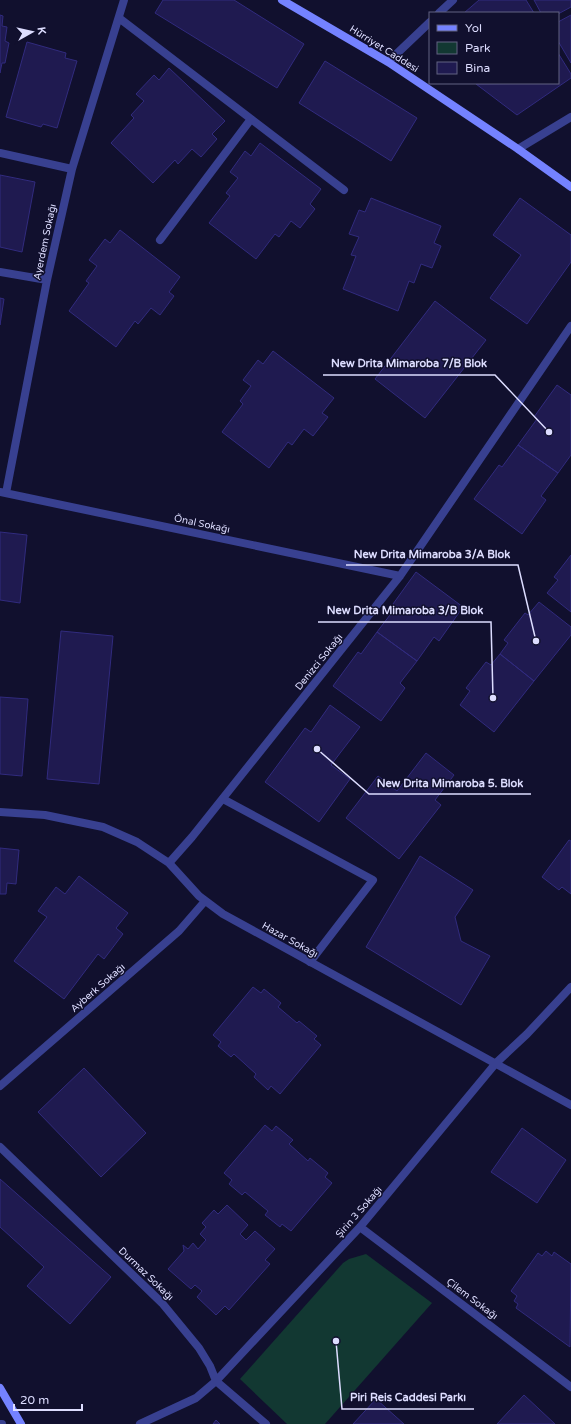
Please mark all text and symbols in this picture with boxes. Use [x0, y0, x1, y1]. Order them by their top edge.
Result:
north arrow [12, 12, 52, 52]
legend [429, 12, 559, 84]
text: Yol [465, 21, 482, 35]
street label: Hürriyet Caddesi [347, 23, 421, 75]
text: K [34, 26, 48, 36]
text: Park [465, 41, 491, 55]
text: Bina [465, 61, 490, 75]
street label: Ayerdem Sokağı [31, 203, 59, 281]
callout: New Drita Mimaroba 7/B Blok [323, 352, 495, 375]
text: New Drita Mimaroba 7/B Blok [331, 357, 487, 370]
street label: Önal Sokağı [173, 512, 231, 536]
callout: New Drita Mimaroba 3/A Blok [346, 542, 518, 565]
text: New Drita Mimaroba 3/A Blok [354, 548, 510, 561]
callout: New Drita Mimaroba 3/B Blok [318, 599, 491, 622]
text: New Drita Mimaroba 3/B Blok [327, 604, 483, 617]
street label: Denizci Sokağı [293, 631, 345, 693]
callout: New Drita Mimaroba 5. Blok [369, 771, 531, 794]
text: New Drita Mimaroba 5. Blok [377, 777, 523, 790]
street label: Hazar Sokağı [260, 920, 320, 960]
street label: Ayberk Sokağı [68, 961, 128, 1015]
street label: Şirin 3 Sokağı [333, 1184, 385, 1240]
street label: Durmaz Sokağı [116, 1245, 176, 1303]
street label: Çilem Sokağı [444, 1276, 500, 1322]
scale bar [14, 1386, 82, 1412]
callout: Piri Reis Caddesi Parkı [342, 1386, 474, 1409]
text: Piri Reis Caddesi Parkı [350, 1391, 466, 1404]
text: 20 m [20, 1393, 49, 1407]

